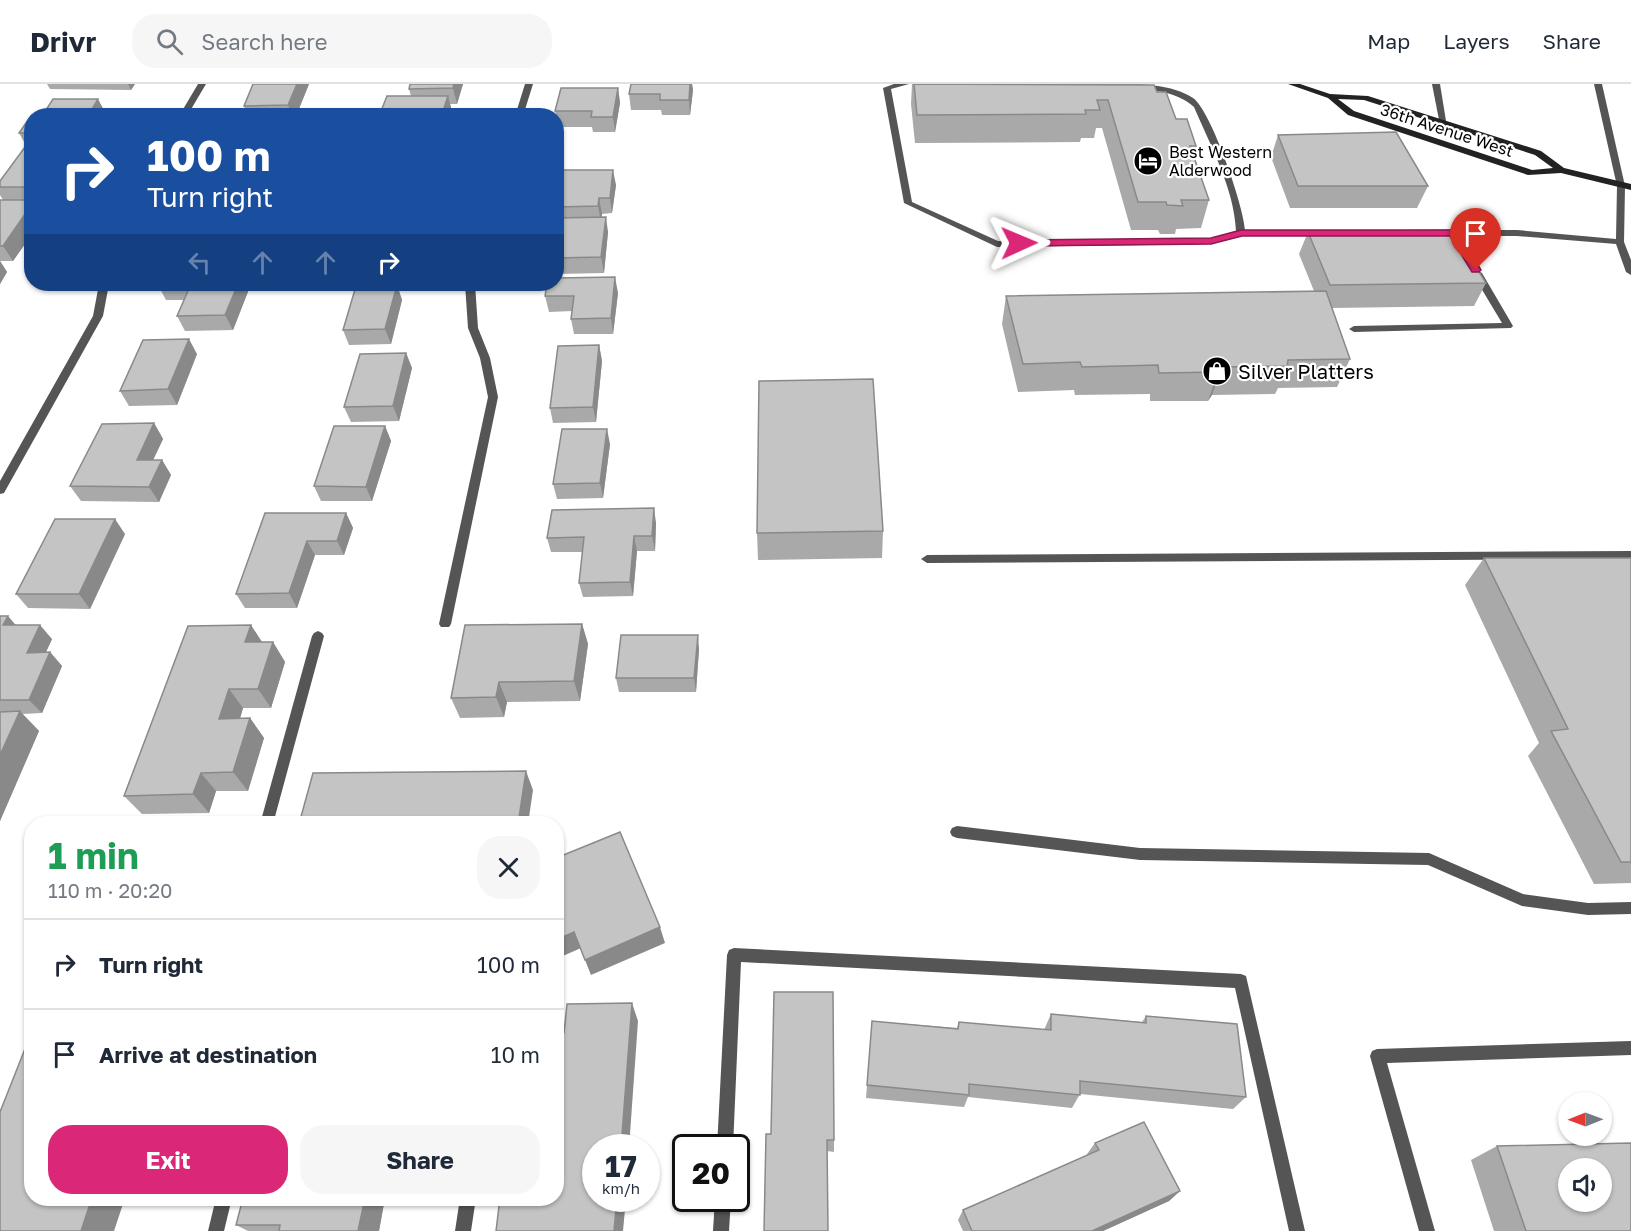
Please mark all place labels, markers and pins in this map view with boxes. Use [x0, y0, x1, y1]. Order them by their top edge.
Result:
place label: Best Western Alderwood [1169, 142, 1272, 180]
hotel icon: Best Western Alderwood [1132, 145, 1164, 177]
pin [1450, 208, 1501, 270]
shop icon: Silver Platters [1201, 355, 1233, 387]
place label: Silver Platters [1238, 359, 1374, 383]

